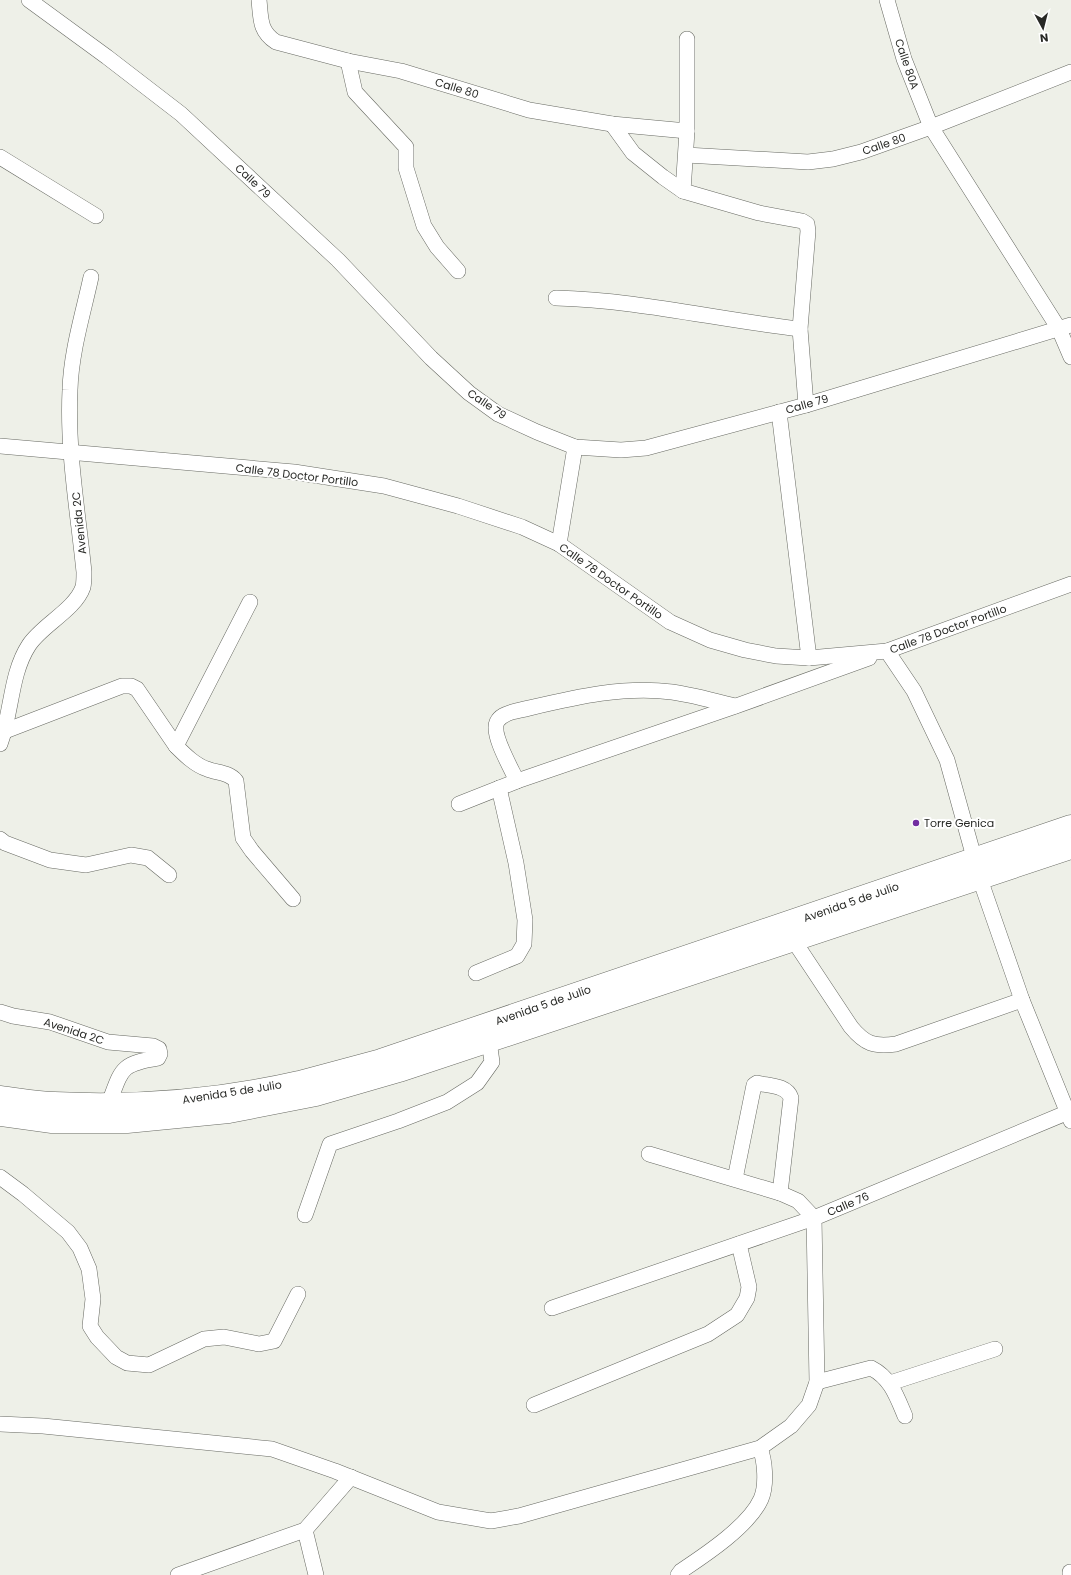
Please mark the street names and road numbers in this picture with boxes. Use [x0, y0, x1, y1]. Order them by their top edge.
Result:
street label: Calle 80A [891, 37, 923, 92]
street label: Calle 80 [433, 74, 481, 102]
street label: Calle 80 [860, 129, 908, 159]
street label: Calle 79 [231, 160, 275, 202]
street label: Calle 79 [464, 385, 510, 423]
street label: Calle 79 [784, 390, 830, 418]
street label: Calle 78 Doctor Portillo [235, 460, 359, 490]
street label: Avenida 2C [68, 491, 90, 555]
street label: Calle 78 Doctor Portillo [556, 539, 666, 623]
street label: Calle 78 Doctor Portillo [887, 600, 1009, 658]
street label: Avenida 5 de Julio [801, 878, 901, 926]
street label: Avenida 5 de Julio [493, 981, 593, 1029]
street label: Avenida 2C [42, 1014, 106, 1048]
street label: Avenida 5 de Julio [181, 1076, 283, 1108]
street label: Calle 76 [825, 1188, 871, 1220]

